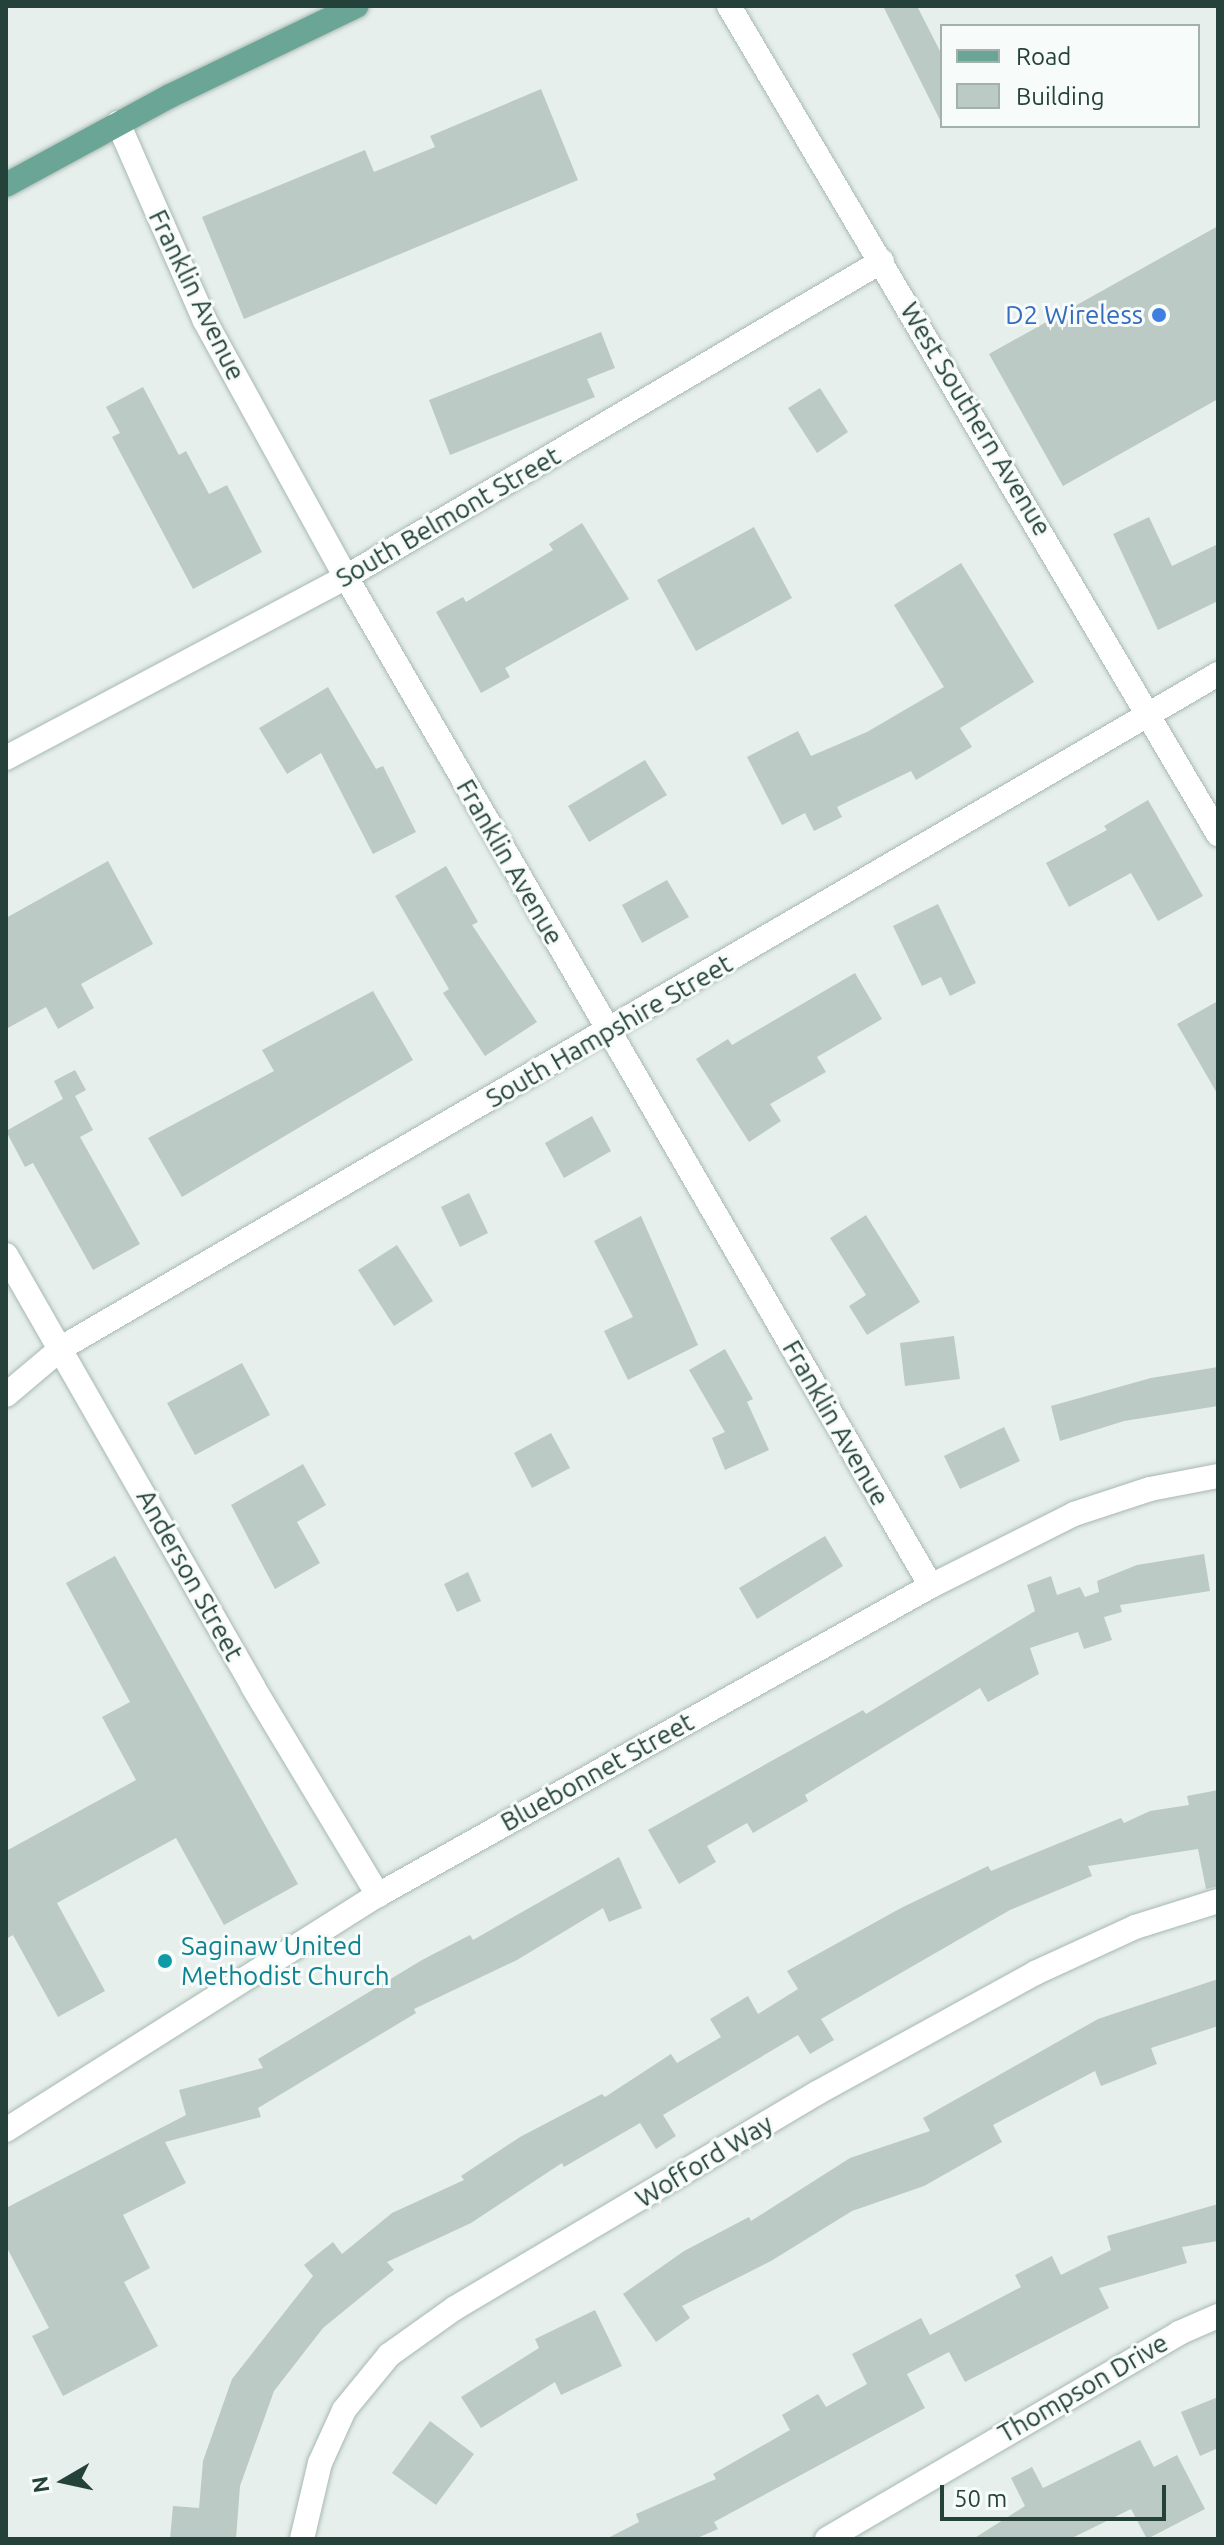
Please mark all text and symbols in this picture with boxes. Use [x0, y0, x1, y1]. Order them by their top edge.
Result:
legend [940, 24, 1200, 128]
text: Road [1016, 43, 1071, 70]
text: Building [1016, 83, 1104, 110]
street label: Franklin Avenue [142, 205, 252, 385]
street label: West Southern Avenue [894, 297, 1058, 541]
place label: D2 Wireless [1005, 299, 1143, 331]
marker: D2 Wireless [1150, 306, 1168, 324]
street label: South Belmont Street [330, 440, 566, 594]
street label: Franklin Avenue [450, 774, 570, 950]
street label: South Hampshire Street [480, 948, 738, 1114]
street label: Franklin Avenue [776, 1335, 896, 1511]
street label: Anderson Street [130, 1484, 250, 1666]
street label: Bluebonnet Street [495, 1706, 699, 1838]
place label: Saginaw United Methodist Church [181, 1930, 390, 1992]
marker: Saginaw United Methodist Church [156, 1952, 174, 1970]
street label: Wofford Way [630, 2108, 778, 2214]
street label: Thompson Drive [993, 2327, 1173, 2449]
north arrow [24, 2441, 104, 2521]
scale bar [944, 2469, 1170, 2519]
text: N [26, 2475, 53, 2495]
text: 50 m [954, 2485, 1007, 2512]

